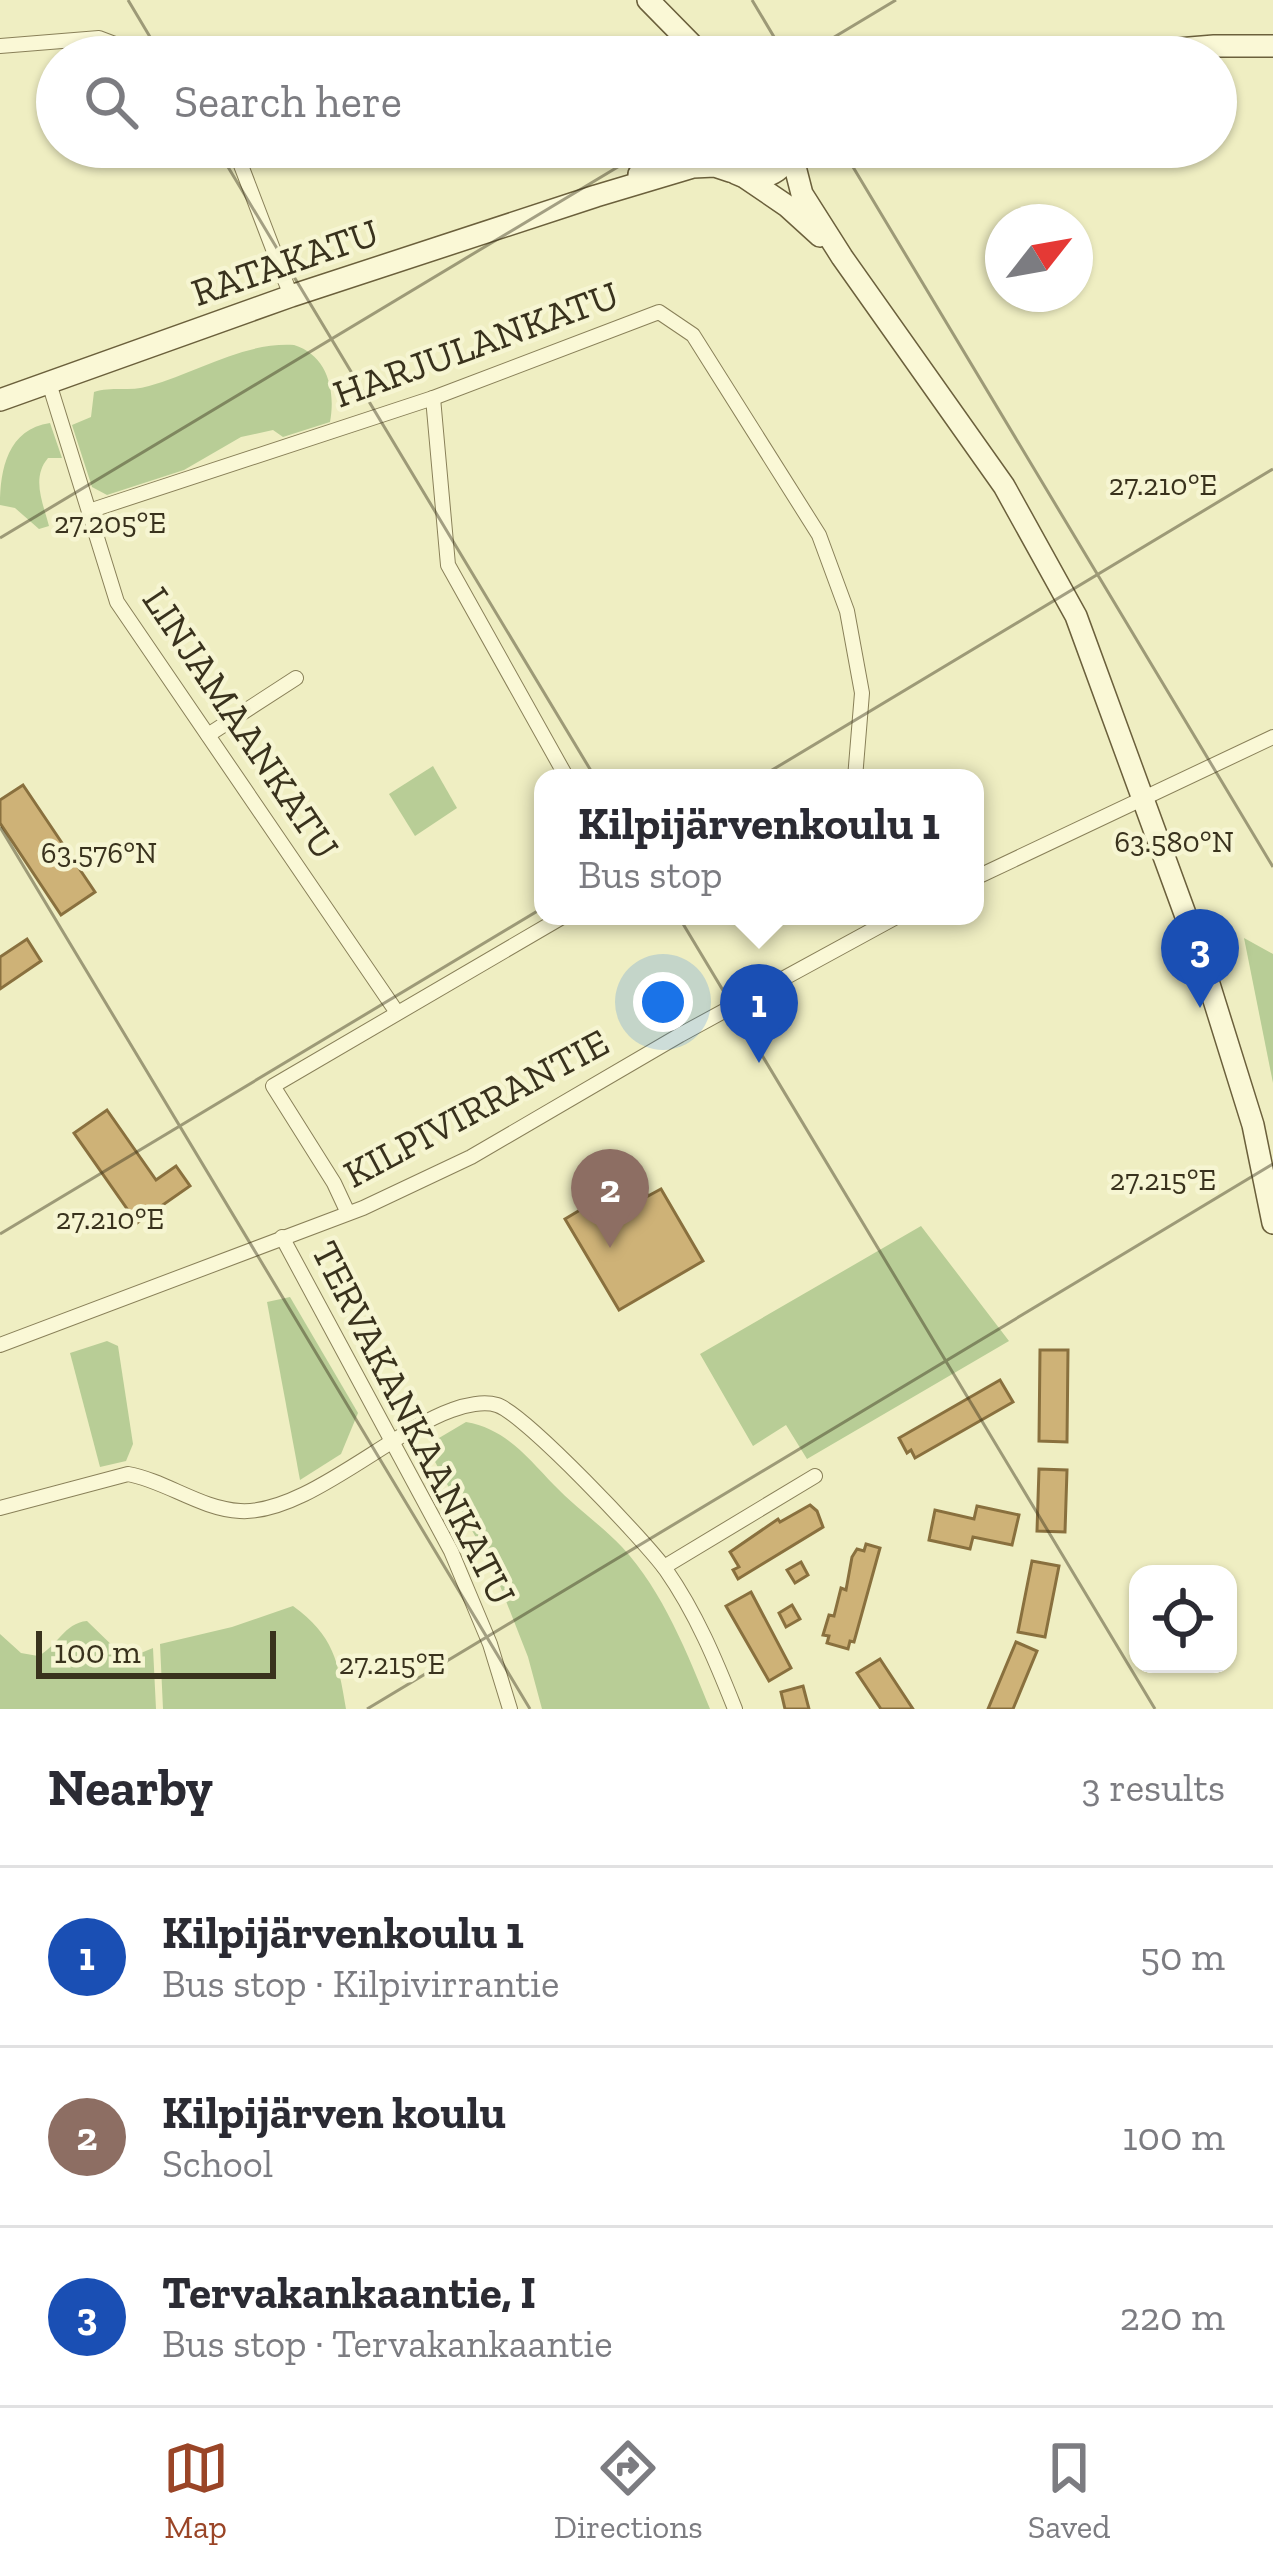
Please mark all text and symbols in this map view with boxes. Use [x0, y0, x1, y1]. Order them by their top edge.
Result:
search box [36, 36, 1237, 168]
icon: search [78, 69, 144, 135]
text: Search here [174, 75, 402, 129]
north arrow [985, 204, 1093, 312]
street label: RATAKATU [185, 208, 385, 316]
street label: HARJULANKATU [327, 271, 625, 417]
text: 27.210°E [1109, 467, 1217, 503]
text: 27.205°E [54, 505, 166, 541]
street label: LINJAMAANKATU [133, 578, 349, 868]
popup [534, 769, 984, 925]
text: Kilpijärvenkoulu 1 [578, 797, 940, 851]
text: 63.580°N [1114, 824, 1234, 860]
text: 63.576°N [41, 835, 157, 871]
text: Bus stop [578, 851, 722, 898]
pin: 3 [1161, 909, 1239, 1008]
pin: 1 [720, 964, 798, 1063]
your location [633, 972, 693, 1032]
street label: KILPIVIRRANTIE [336, 1018, 616, 1198]
pin: 2 [571, 1149, 649, 1248]
text: 27.215°E [1110, 1162, 1216, 1198]
text: 27.210°E [56, 1201, 164, 1237]
street label: TERVAKANKAANKATU [302, 1233, 526, 1613]
map controls [1129, 1565, 1237, 1673]
button: locate [1129, 1565, 1237, 1673]
scale bar [36, 1625, 276, 1678]
text: 100 m [54, 1632, 141, 1671]
text: 27.215°E [339, 1646, 445, 1682]
text: Nearby [48, 1757, 213, 1818]
text: 3 results [1081, 1764, 1225, 1811]
text: Kilpijärvenkoulu 1 [162, 1906, 524, 1960]
text: 1 [79, 1933, 95, 1980]
text: 50 m [1140, 1933, 1225, 1980]
text: Bus stop · Kilpivirrantie [162, 1960, 559, 2007]
text: Kilpijärven koulu [162, 2086, 506, 2140]
text: 2 [77, 2113, 97, 2160]
text: 100 m [1123, 2113, 1225, 2160]
text: School [162, 2140, 273, 2187]
text: Tervakankaantie, I [162, 2266, 536, 2320]
text: 3 [77, 2293, 97, 2340]
text: 220 m [1120, 2293, 1225, 2340]
text: Bus stop · Tervakankaantie [162, 2320, 613, 2367]
tab: Map [163, 2435, 229, 2546]
tab: Directions [554, 2435, 703, 2546]
tab: Saved [1028, 2435, 1110, 2546]

